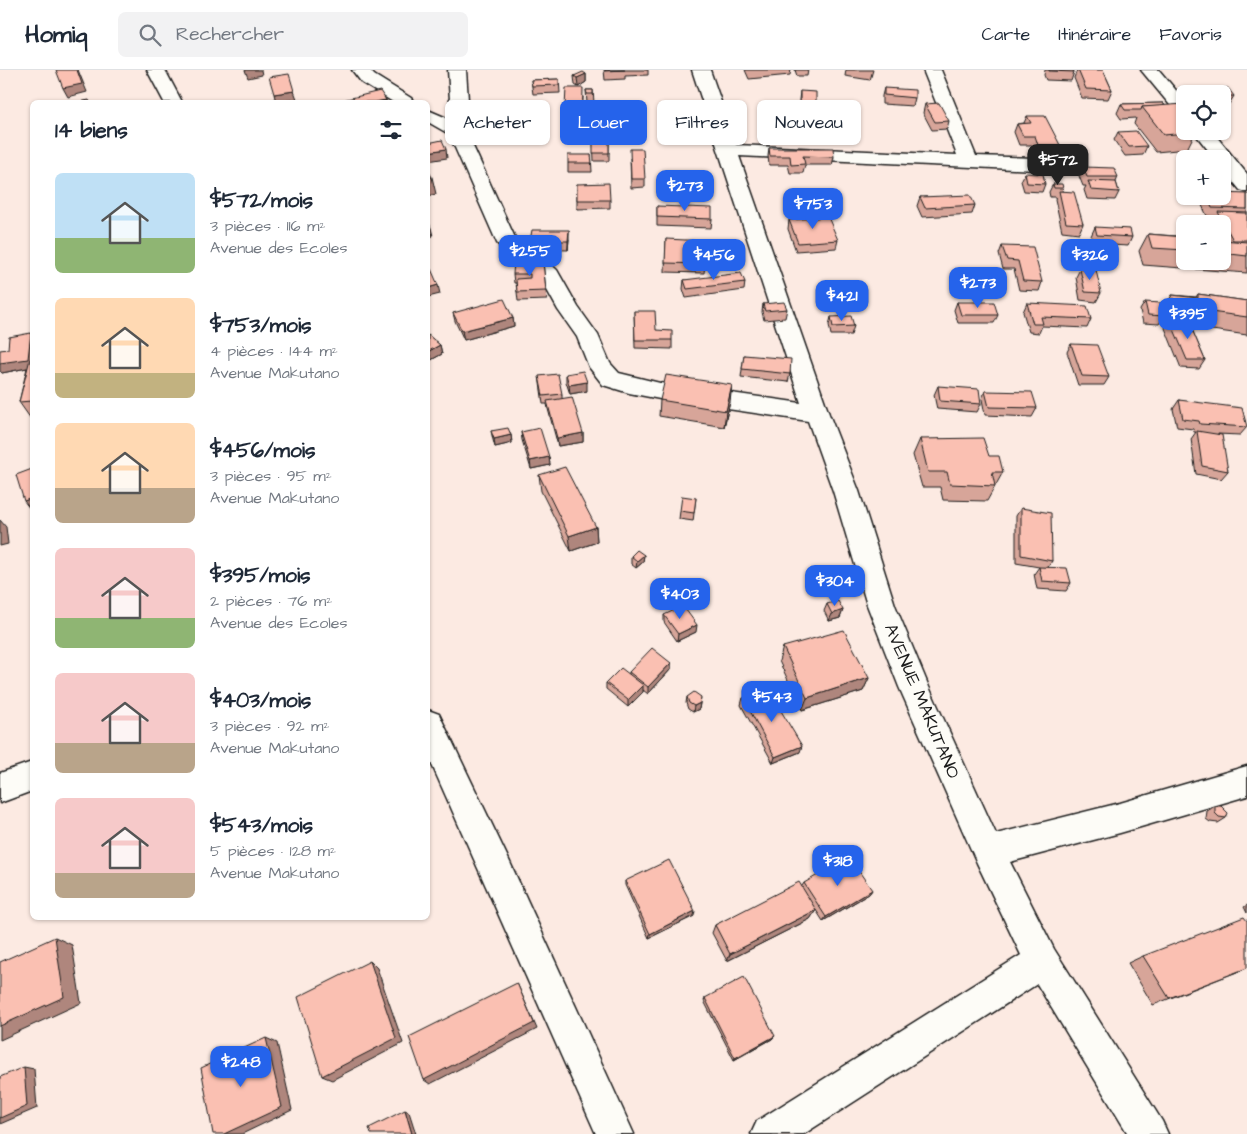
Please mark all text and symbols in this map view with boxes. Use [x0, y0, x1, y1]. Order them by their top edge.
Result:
search box [118, 12, 468, 57]
text: Homiq [25, 18, 88, 52]
icon: search [136, 21, 164, 49]
text: Rechercher [176, 21, 284, 48]
text: Carte [981, 22, 1030, 47]
text: Itinéraire [1058, 22, 1131, 47]
text: Favoris [1159, 22, 1222, 47]
map controls [1176, 85, 1231, 270]
button: locate [1176, 85, 1231, 140]
chip: Acheter [445, 100, 550, 145]
chip: Louer [560, 100, 647, 145]
chip: Filtres [657, 100, 747, 145]
chip: Nouveau [757, 100, 861, 145]
text: 14 biens [55, 116, 128, 145]
icon: filters [377, 116, 405, 144]
pin: $572 [1028, 144, 1088, 186]
text: $572 [1038, 149, 1078, 171]
button: + [1176, 150, 1231, 205]
pin: $273 [655, 170, 715, 212]
text: $273 [667, 175, 703, 197]
text: $572/mois [210, 186, 313, 215]
pin: $753 [783, 188, 843, 230]
icon: home [95, 193, 155, 253]
text: $753 [794, 193, 832, 215]
text: 3 pièces · 116 m² [210, 215, 325, 237]
button: − [1176, 215, 1231, 270]
pin: $255 [500, 234, 560, 277]
text: Avenue des Ecoles [210, 237, 347, 259]
pin: $456 [684, 238, 744, 281]
pin: $326 [1060, 238, 1120, 281]
text: $255 [510, 240, 550, 262]
text: $456 [693, 244, 735, 266]
text: $326 [1072, 244, 1108, 266]
pin: $273 [948, 266, 1008, 309]
text: $273 [960, 272, 996, 294]
pin: $421 [812, 280, 872, 322]
text: $421 [827, 285, 858, 307]
pin: $395 [1158, 298, 1218, 340]
text: $395 [1169, 303, 1207, 325]
text: $753/mois [210, 311, 312, 340]
icon: home [95, 318, 155, 378]
text: 4 pièces · 144 m² [210, 340, 338, 362]
text: Avenue Makutano [210, 362, 339, 384]
text: $456/mois [210, 436, 315, 465]
icon: home [95, 443, 155, 503]
text: 3 pièces · 95 m² [210, 465, 332, 487]
text: Avenue Makutano [210, 487, 339, 509]
text: $395/mois [210, 561, 311, 590]
pin: $304 [805, 564, 865, 607]
icon: home [95, 568, 155, 628]
text: $304 [816, 570, 854, 592]
pin: $403 [650, 578, 710, 620]
text: $403 [661, 583, 699, 605]
text: 2 pièces · 76 m² [210, 590, 332, 612]
text: Avenue des Ecoles [210, 612, 347, 634]
street label: AVENUE MAKUTANO [878, 620, 966, 782]
pin: $543 [742, 680, 802, 723]
text: $403/mois [210, 686, 311, 715]
text: $543 [752, 686, 792, 708]
icon: home [95, 693, 155, 753]
text: 3 pièces · 92 m² [210, 715, 330, 737]
text: Avenue Makutano [210, 737, 339, 759]
text: $543/mois [210, 811, 313, 840]
icon: home [95, 818, 155, 878]
text: 5 pièces · 128 m² [210, 840, 336, 862]
pin: $318 [808, 844, 868, 887]
text: $318 [823, 850, 853, 872]
text: Avenue Makutano [210, 862, 339, 884]
pin: $248 [211, 1046, 271, 1088]
text: $248 [221, 1051, 261, 1073]

